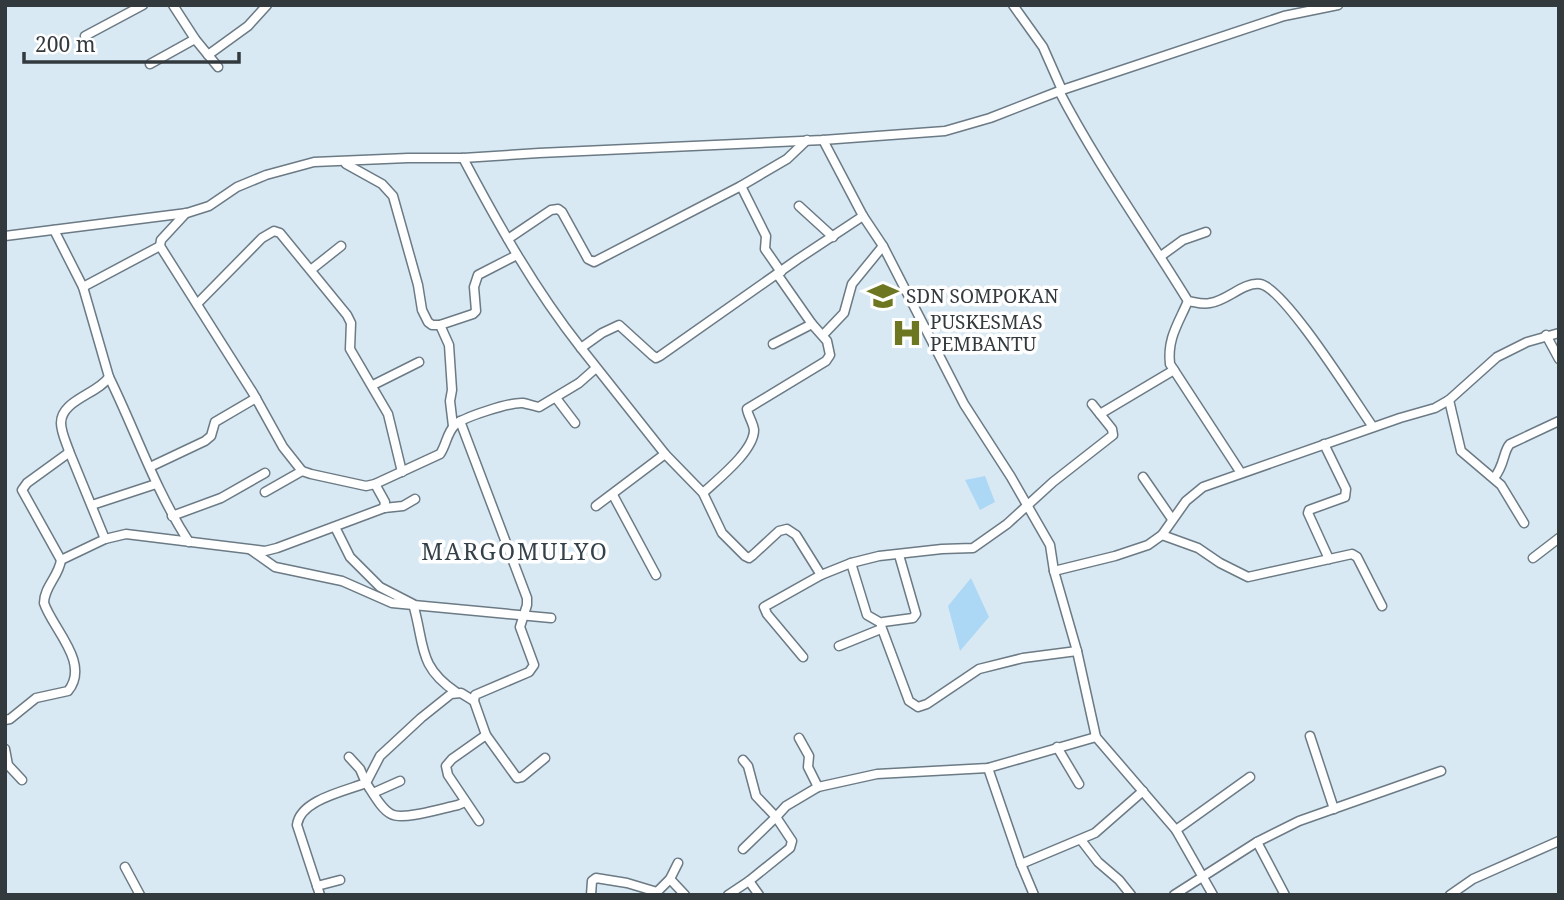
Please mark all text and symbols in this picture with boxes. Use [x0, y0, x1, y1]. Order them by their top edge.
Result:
scale bar [24, 21, 240, 65]
text: 200 m [35, 30, 96, 58]
school or university icon: SDN SOMPOKAN [866, 279, 900, 313]
place label: SDN SOMPOKAN [906, 283, 1059, 309]
place label: PUSKESMAS PEMBANTU [930, 309, 1042, 357]
hospital icon: PUSKESMAS PEMBANTU [890, 316, 924, 350]
district label: MARGOMULYO [421, 535, 609, 567]

